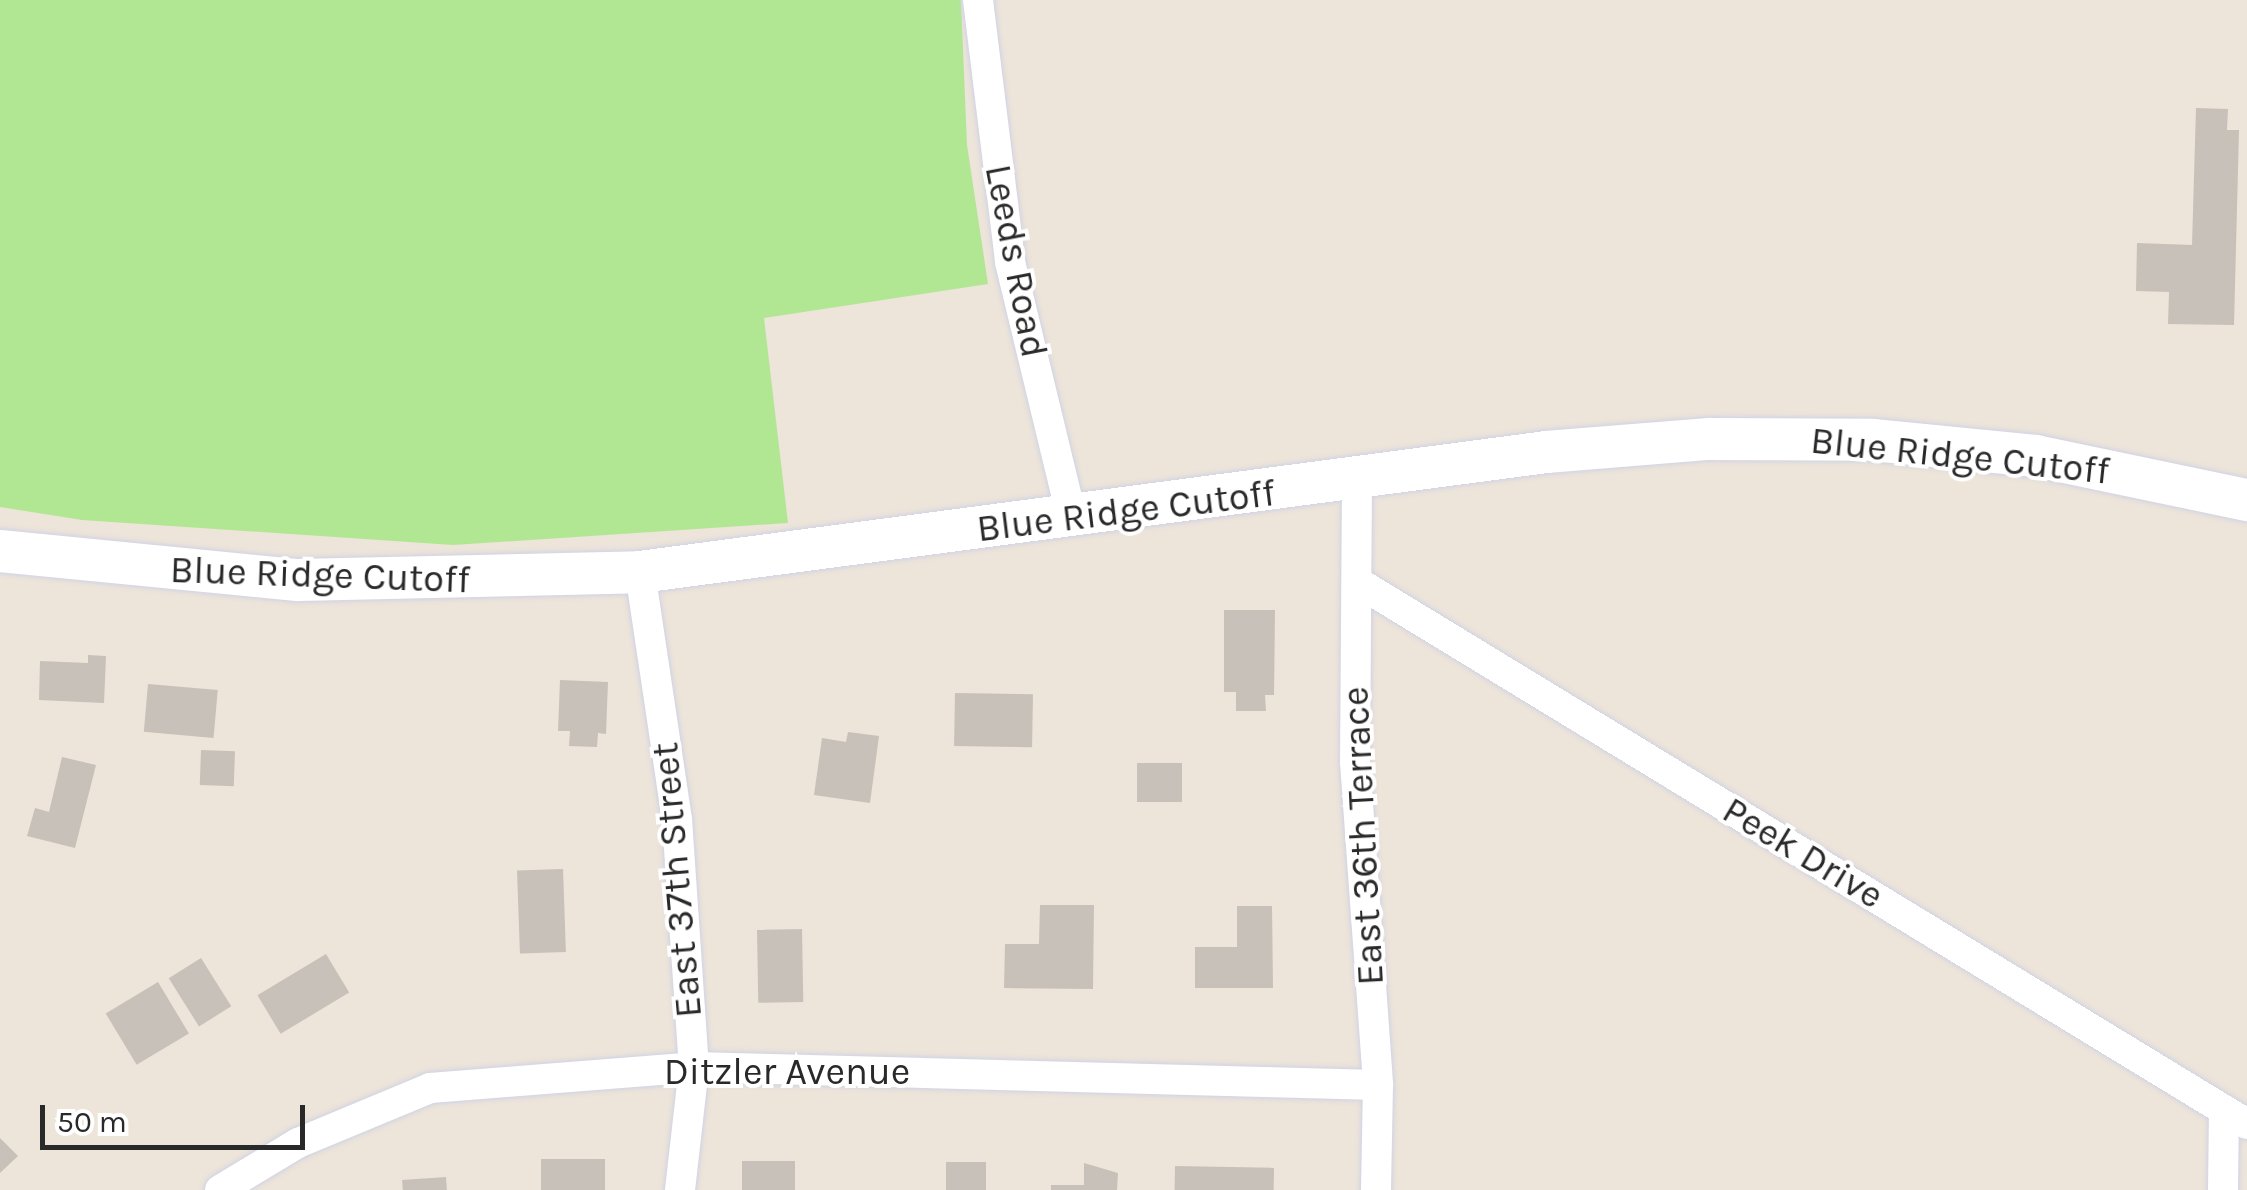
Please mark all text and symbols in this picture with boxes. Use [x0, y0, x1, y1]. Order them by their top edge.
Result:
street label: Leeds Road [975, 161, 1057, 361]
street label: Blue Ridge Cutoff [1808, 418, 2112, 494]
street label: Blue Ridge Cutoff [974, 470, 1278, 552]
street label: Blue Ridge Cutoff [169, 547, 471, 603]
street label: East 36th Terrace [1332, 685, 1394, 987]
street label: East 37th Street [642, 740, 712, 1020]
street label: Peek Drive [1714, 787, 1892, 919]
street label: Ditzler Avenue [664, 1049, 910, 1095]
scale bar [45, 1085, 310, 1147]
text: 50 m [57, 1104, 127, 1140]

